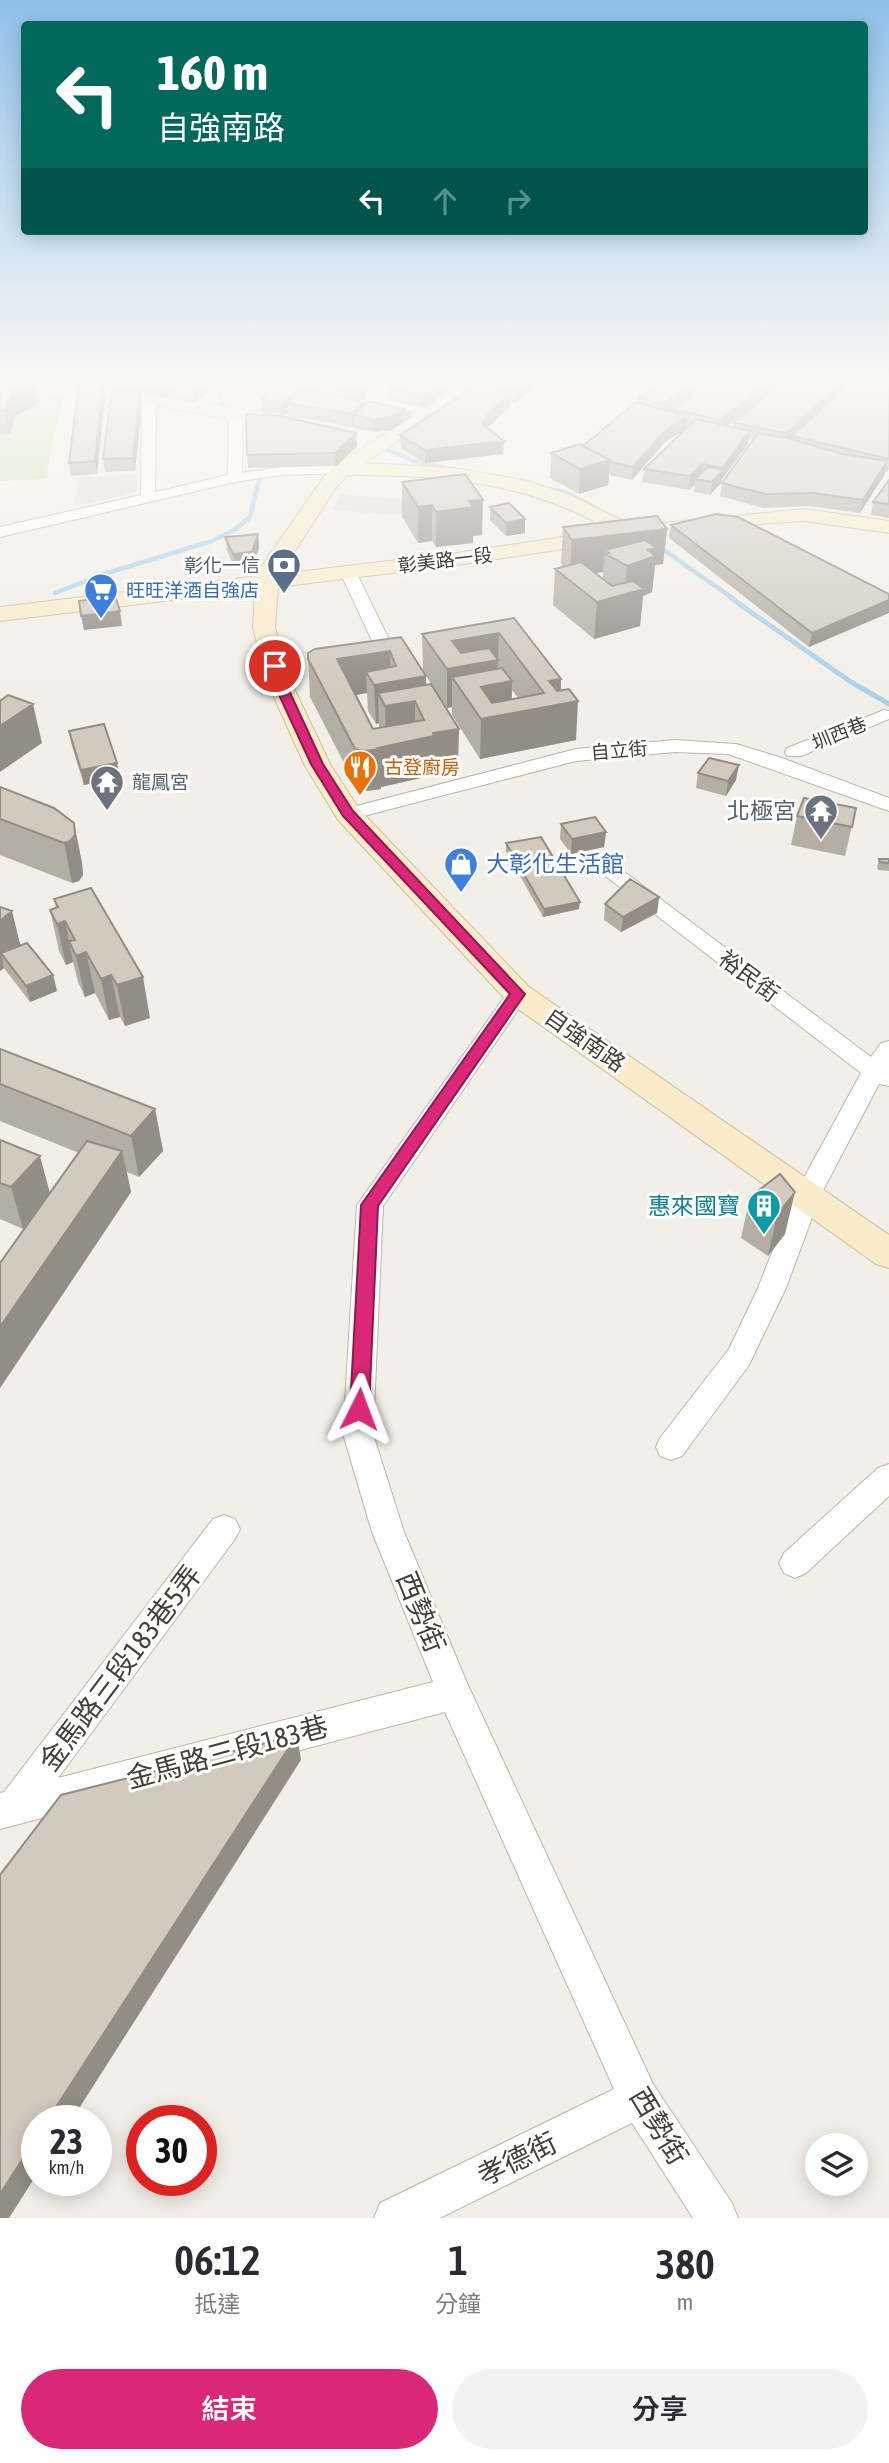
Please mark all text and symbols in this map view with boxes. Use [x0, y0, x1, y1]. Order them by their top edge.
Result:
text: 160 m [157, 44, 268, 100]
icon: left [42, 49, 133, 140]
text: 自強南路 [157, 109, 285, 146]
icon: left [353, 182, 391, 220]
icon: ahead [426, 182, 464, 220]
icon: right [499, 182, 537, 220]
street label: 彰美路一段 [397, 543, 493, 577]
bank icon: 彰化一信 [265, 546, 303, 595]
place label: 彰化一信 [184, 554, 260, 576]
supermarket icon: 旺旺洋酒自強店 [82, 571, 120, 620]
place label: 旺旺洋酒自強店 [126, 579, 259, 601]
pin [245, 636, 305, 696]
icon: arrive [256, 647, 294, 685]
street label: 圳西巷 [808, 712, 870, 754]
street label: 自立街 [590, 737, 648, 763]
restaurant icon: 古登廚房 [341, 748, 379, 797]
place label: 古登廚房 [384, 756, 460, 778]
temple icon: 龍鳳宮 [88, 763, 126, 812]
place label: 龍鳳宮 [132, 771, 189, 793]
temple icon: 北極宮 [802, 792, 840, 841]
place label: 北極宮 [727, 798, 796, 824]
shop icon: 大彰化生活館 [442, 845, 480, 894]
place label: 大彰化生活館 [486, 851, 624, 877]
street label: 裕民街 [714, 945, 784, 1007]
street label: 自強南路 [540, 1003, 630, 1077]
building icon: 惠來國寶 [745, 1187, 783, 1236]
place label: 惠來國寶 [648, 1193, 740, 1219]
position arrow [322, 1372, 396, 1446]
street label: 金馬路三段183巷5弄 [32, 1559, 208, 1777]
street label: 西勢街 [390, 1567, 452, 1657]
street label: 金馬路三段183巷 [123, 1710, 331, 1794]
street label: 西勢街 [624, 2082, 694, 2170]
speed limit sign: 30 [126, 2105, 217, 2196]
text: 23 [50, 2121, 83, 2161]
street label: 孝德街 [472, 2126, 562, 2192]
map controls [805, 2133, 868, 2196]
button: layers [805, 2133, 868, 2196]
text: km/h [49, 2157, 84, 2178]
text: 06:12 [174, 2236, 261, 2284]
text: 1 [448, 2236, 468, 2284]
text: 380 [655, 2240, 715, 2288]
text: m [677, 2289, 693, 2315]
text: 抵達 [195, 2291, 241, 2317]
text: 分鐘 [435, 2291, 481, 2317]
button: 結束 [21, 2369, 438, 2449]
button: 分享 [452, 2369, 868, 2449]

